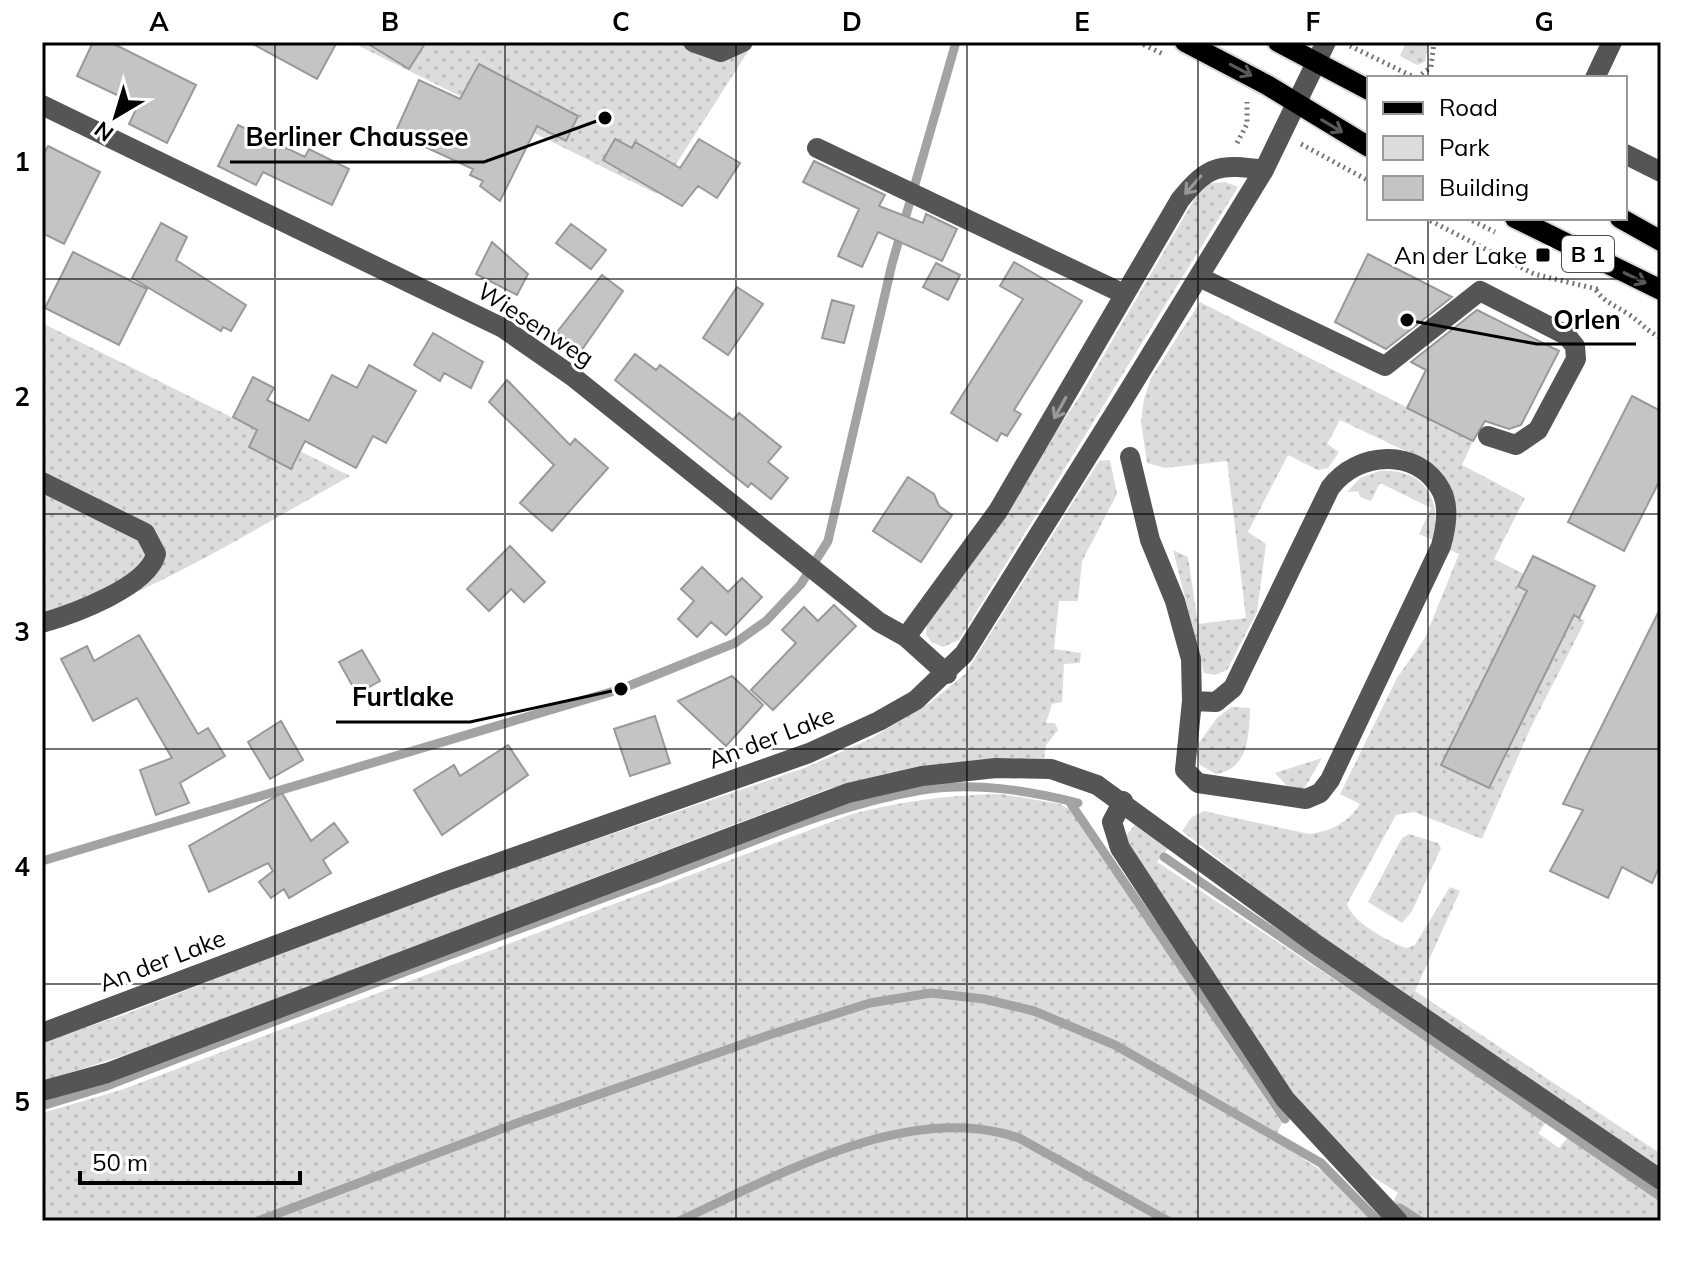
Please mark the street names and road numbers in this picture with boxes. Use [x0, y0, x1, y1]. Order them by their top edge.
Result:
road number: B 1 [1562, 236, 1614, 272]
street label: Wiesenweg [472, 275, 600, 373]
street label: An der Lake [704, 699, 838, 775]
street label: An der Lake [95, 922, 229, 998]

